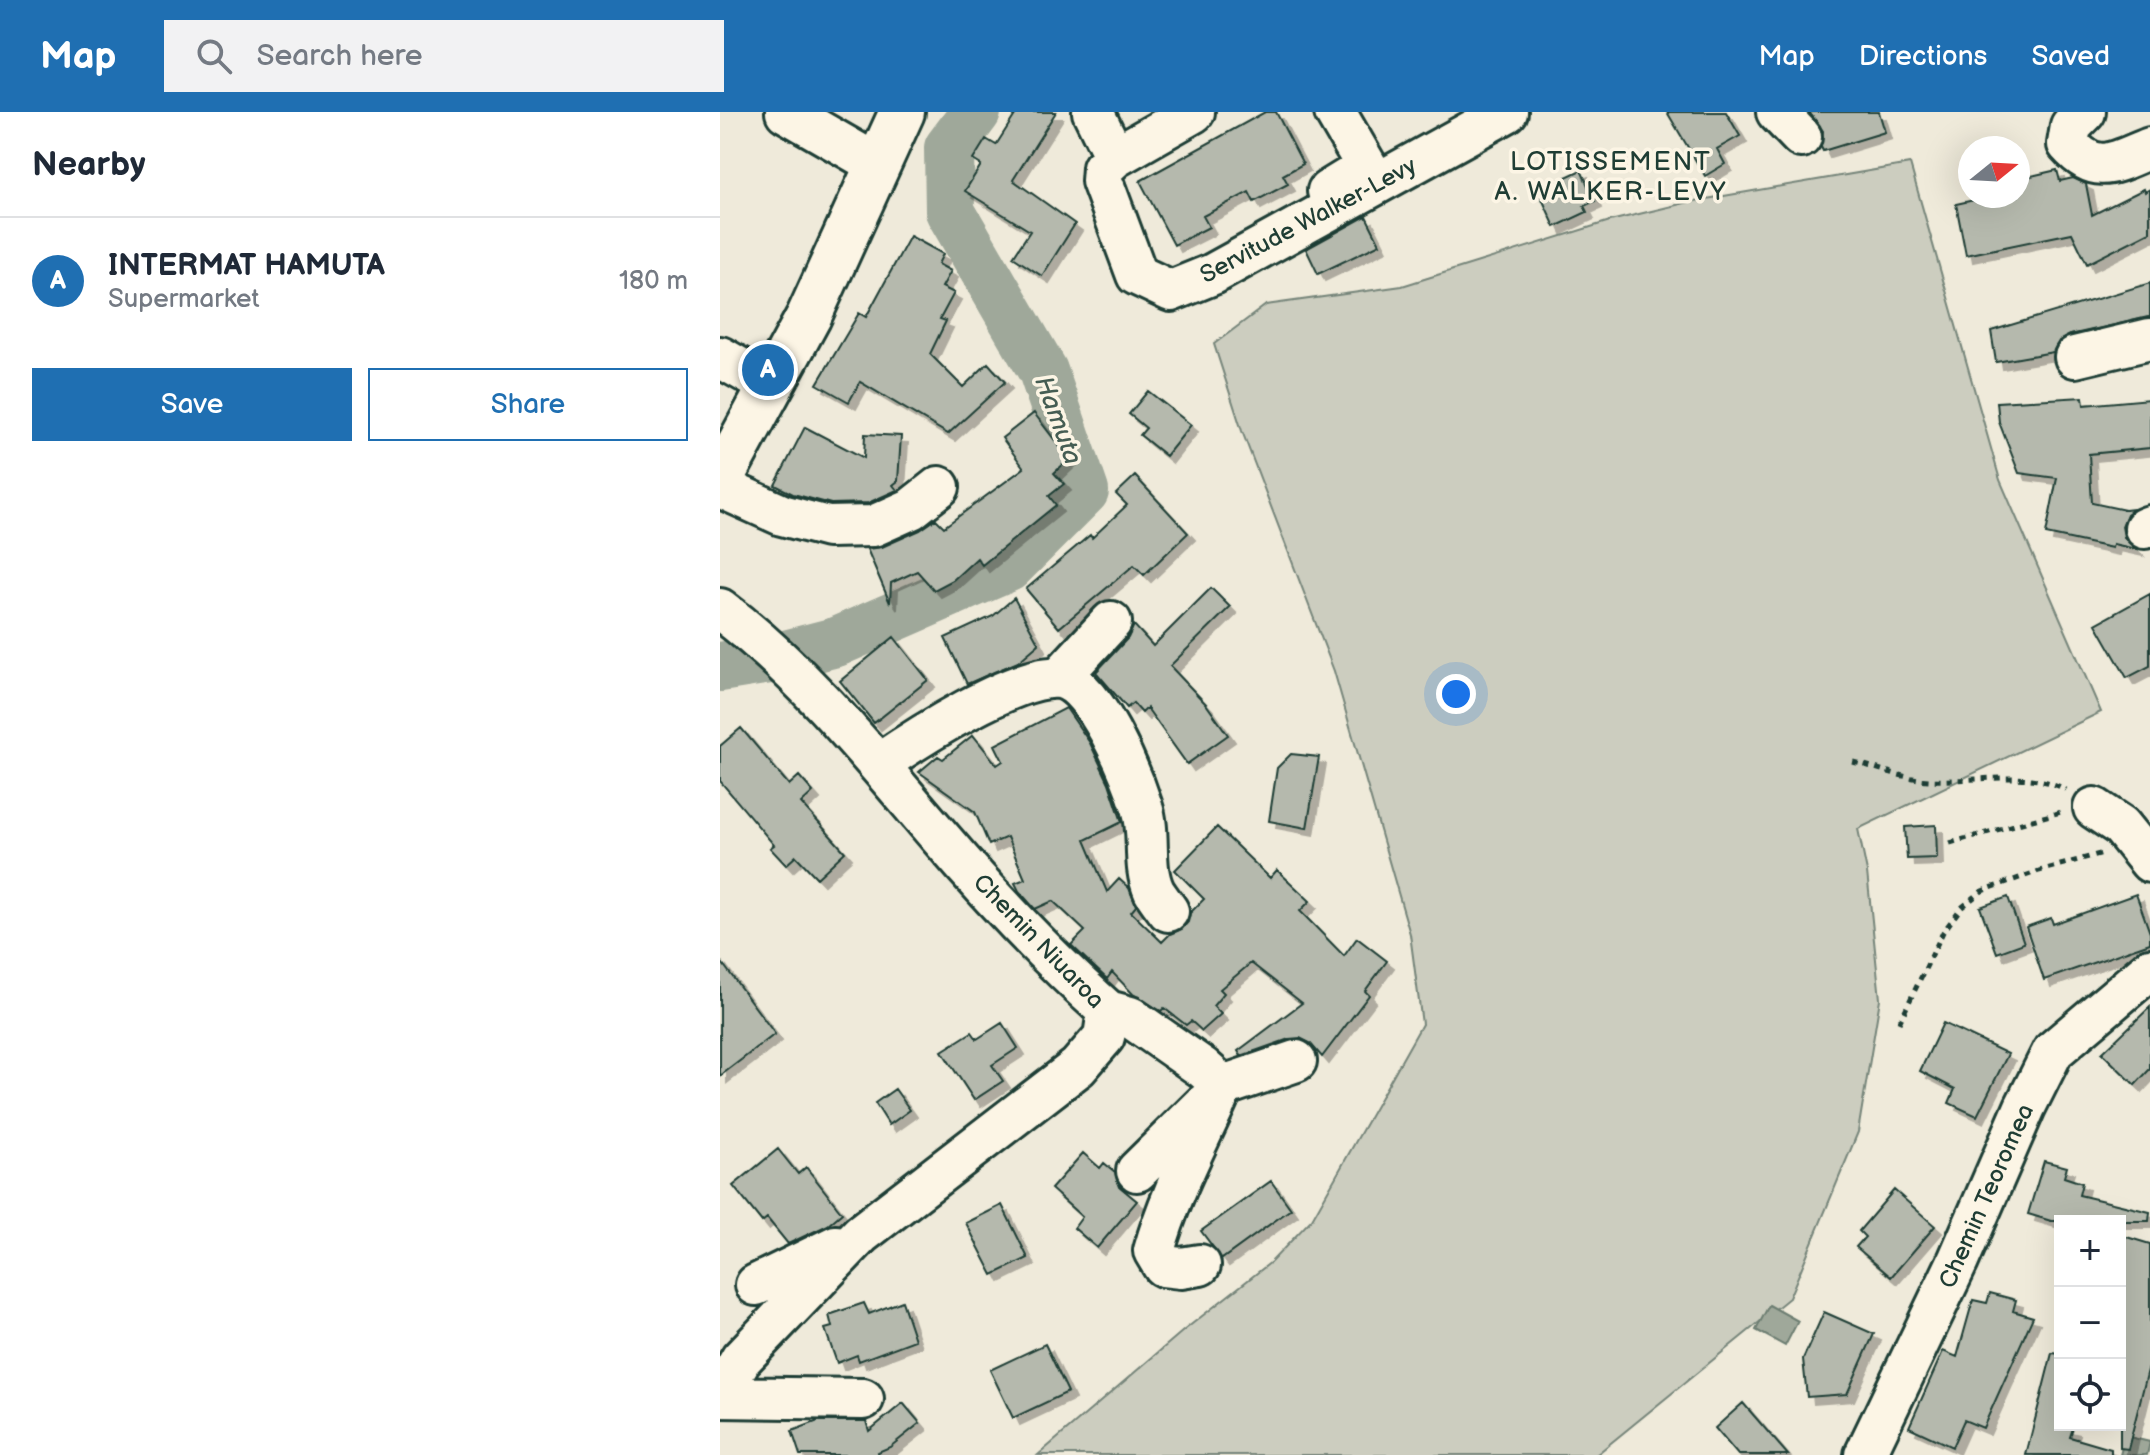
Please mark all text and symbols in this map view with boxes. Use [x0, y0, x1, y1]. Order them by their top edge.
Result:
search box [164, 20, 724, 92]
text: Map [40, 34, 116, 79]
icon: search [192, 34, 236, 78]
text: Search here [256, 38, 423, 74]
text: Map [1758, 40, 1815, 73]
text: Directions [1859, 40, 1987, 73]
text: Saved [2031, 40, 2110, 73]
north arrow [1958, 136, 2030, 208]
text: Nearby [32, 144, 146, 185]
district label: LOTISSEMENT A. WALKER-LEVY [1495, 147, 1727, 208]
street label: Servitude Walker-Levy [1195, 151, 1421, 290]
text: INTERMAT HAMUTA [108, 248, 385, 284]
text: A [50, 266, 66, 297]
text: 180 m [619, 266, 688, 297]
text: Supermarket [108, 284, 259, 315]
pin: A [742, 340, 794, 400]
button: Save [32, 368, 352, 441]
button: Share [368, 368, 688, 441]
water label: Hamuta [1027, 372, 1088, 469]
your location [1436, 674, 1476, 714]
street label: Chemin Niuaroa [967, 868, 1110, 1015]
street label: Chemin Teoromea [1933, 1100, 2040, 1293]
map controls [2054, 1215, 2126, 1431]
button: + [2054, 1215, 2126, 1287]
button: − [2054, 1287, 2126, 1359]
button: locate [2054, 1359, 2126, 1431]

